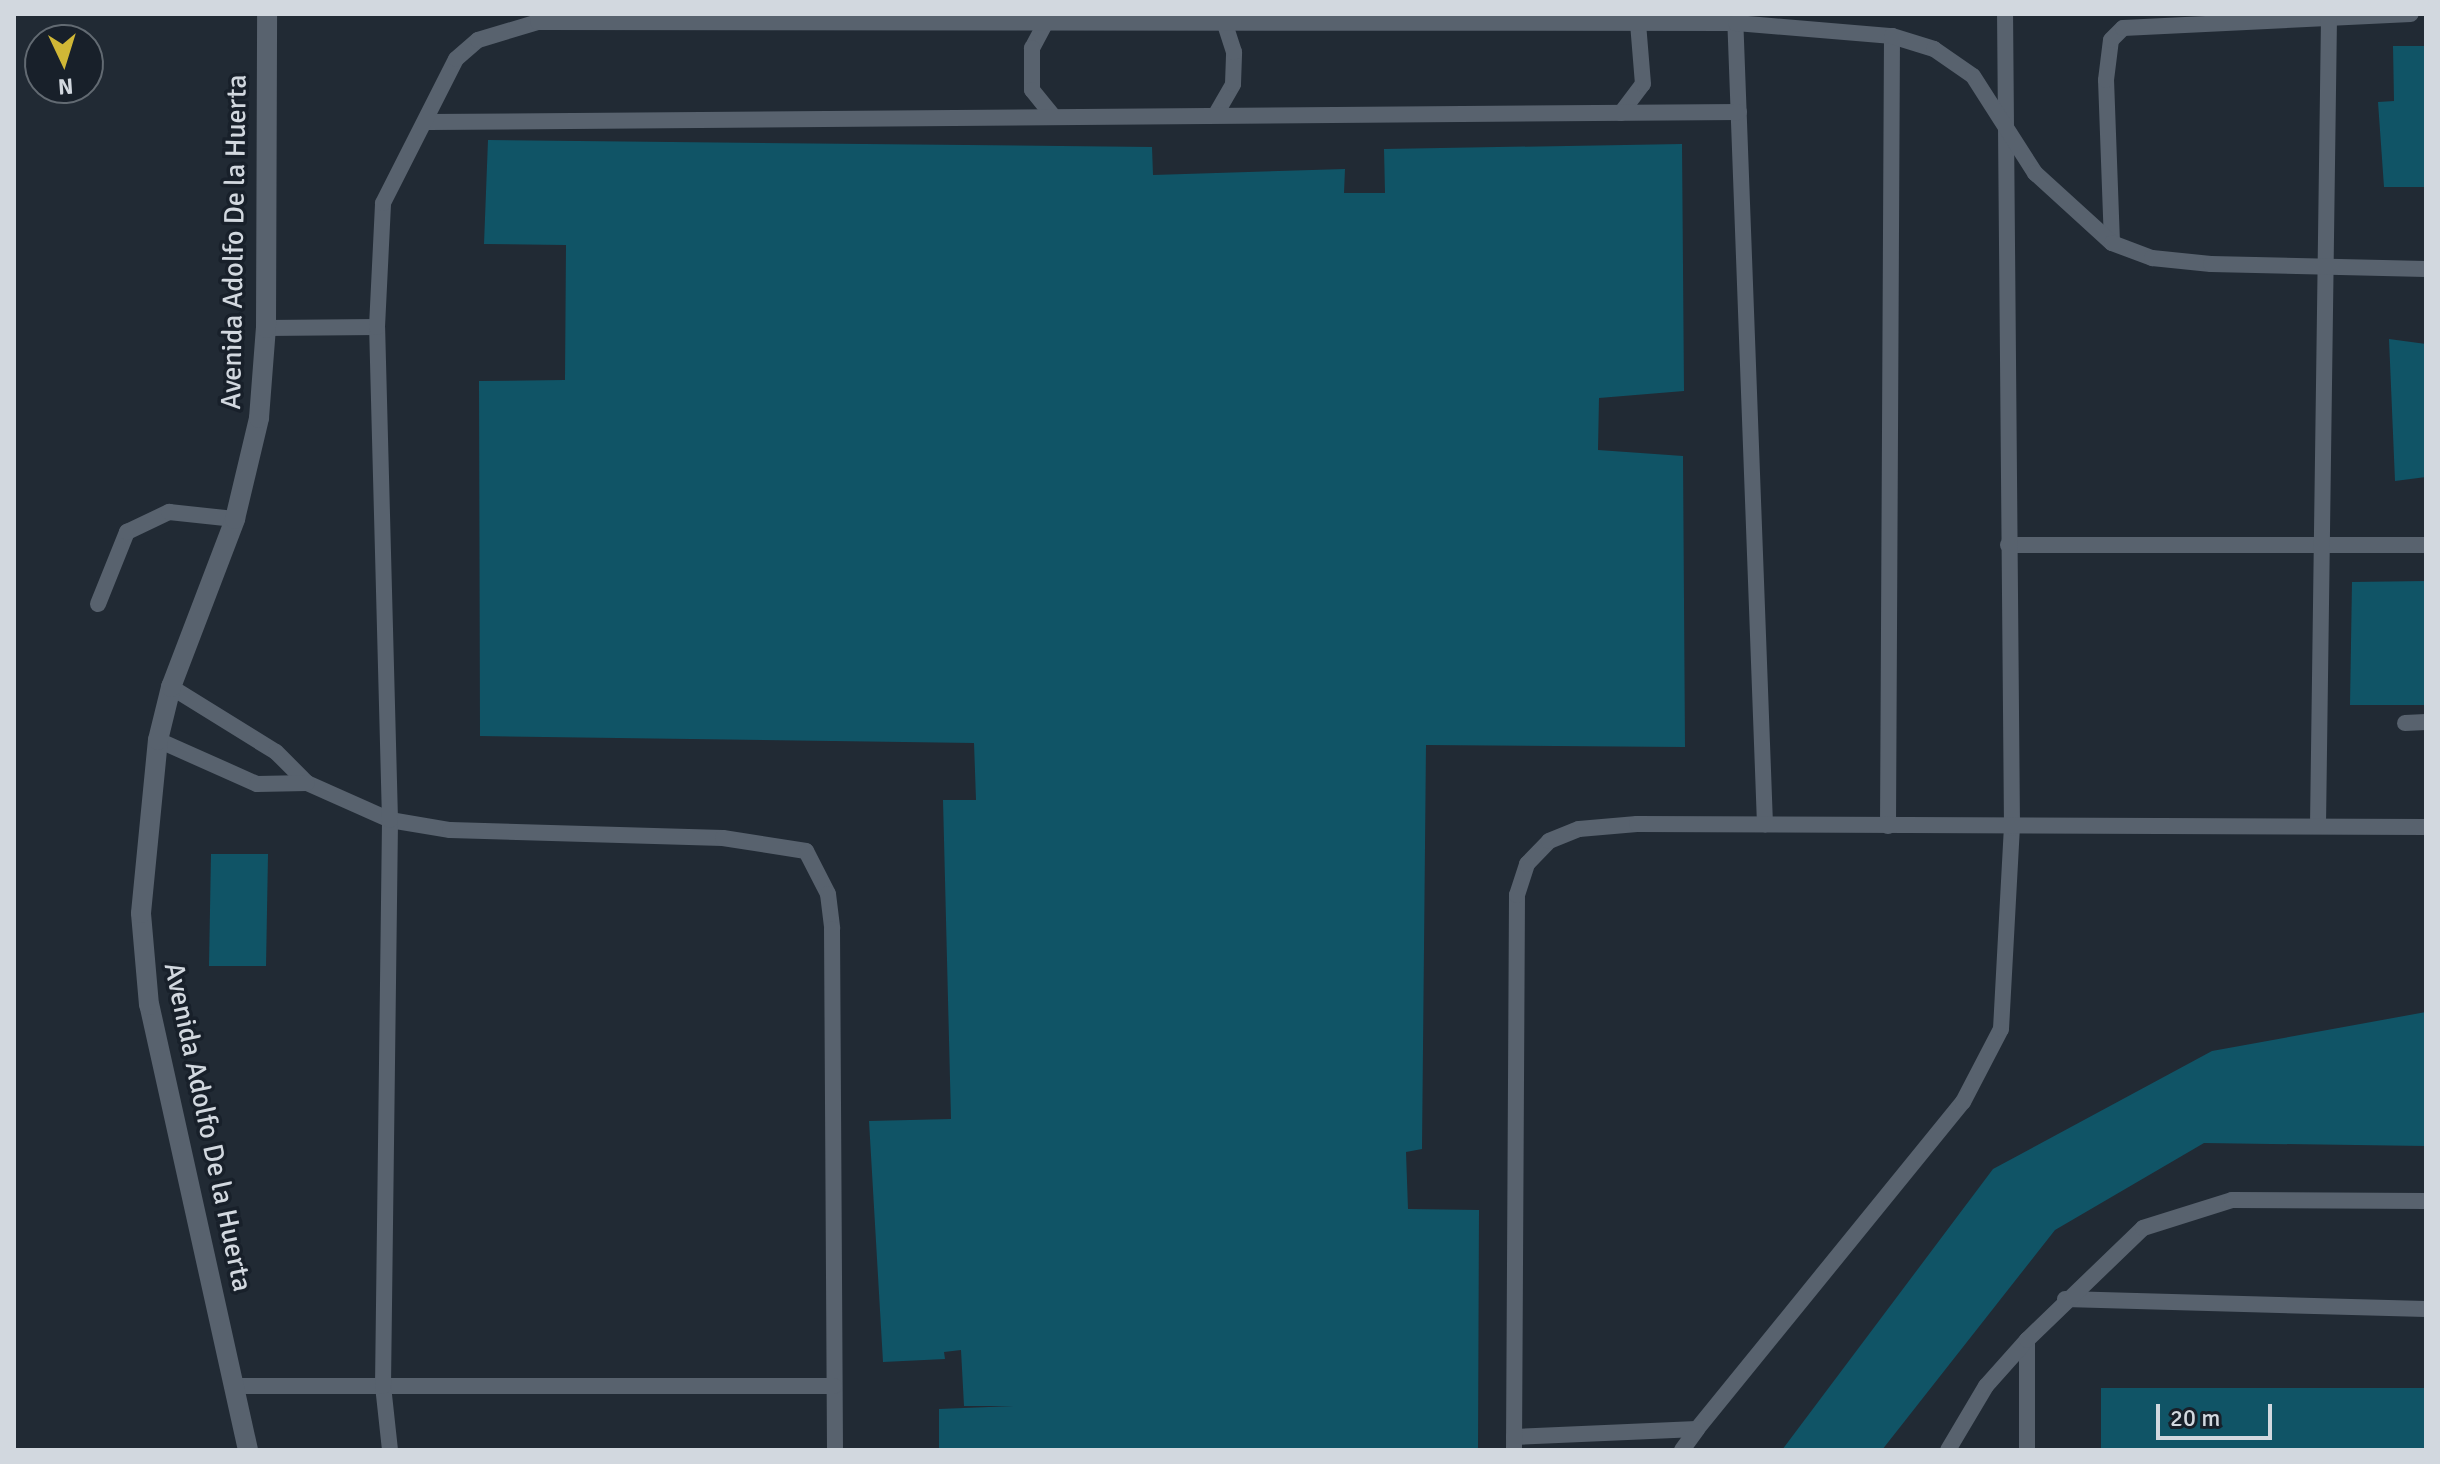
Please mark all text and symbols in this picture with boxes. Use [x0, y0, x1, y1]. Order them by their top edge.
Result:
north arrow [24, 24, 104, 104]
text: N [57, 72, 74, 100]
street label: Avenida Adolfo De la Huerta [214, 74, 254, 410]
street label: Avenida Adolfo De la Huerta [157, 960, 259, 1294]
scale bar [2160, 1388, 2276, 1438]
text: 20 m [2170, 1403, 2220, 1433]

